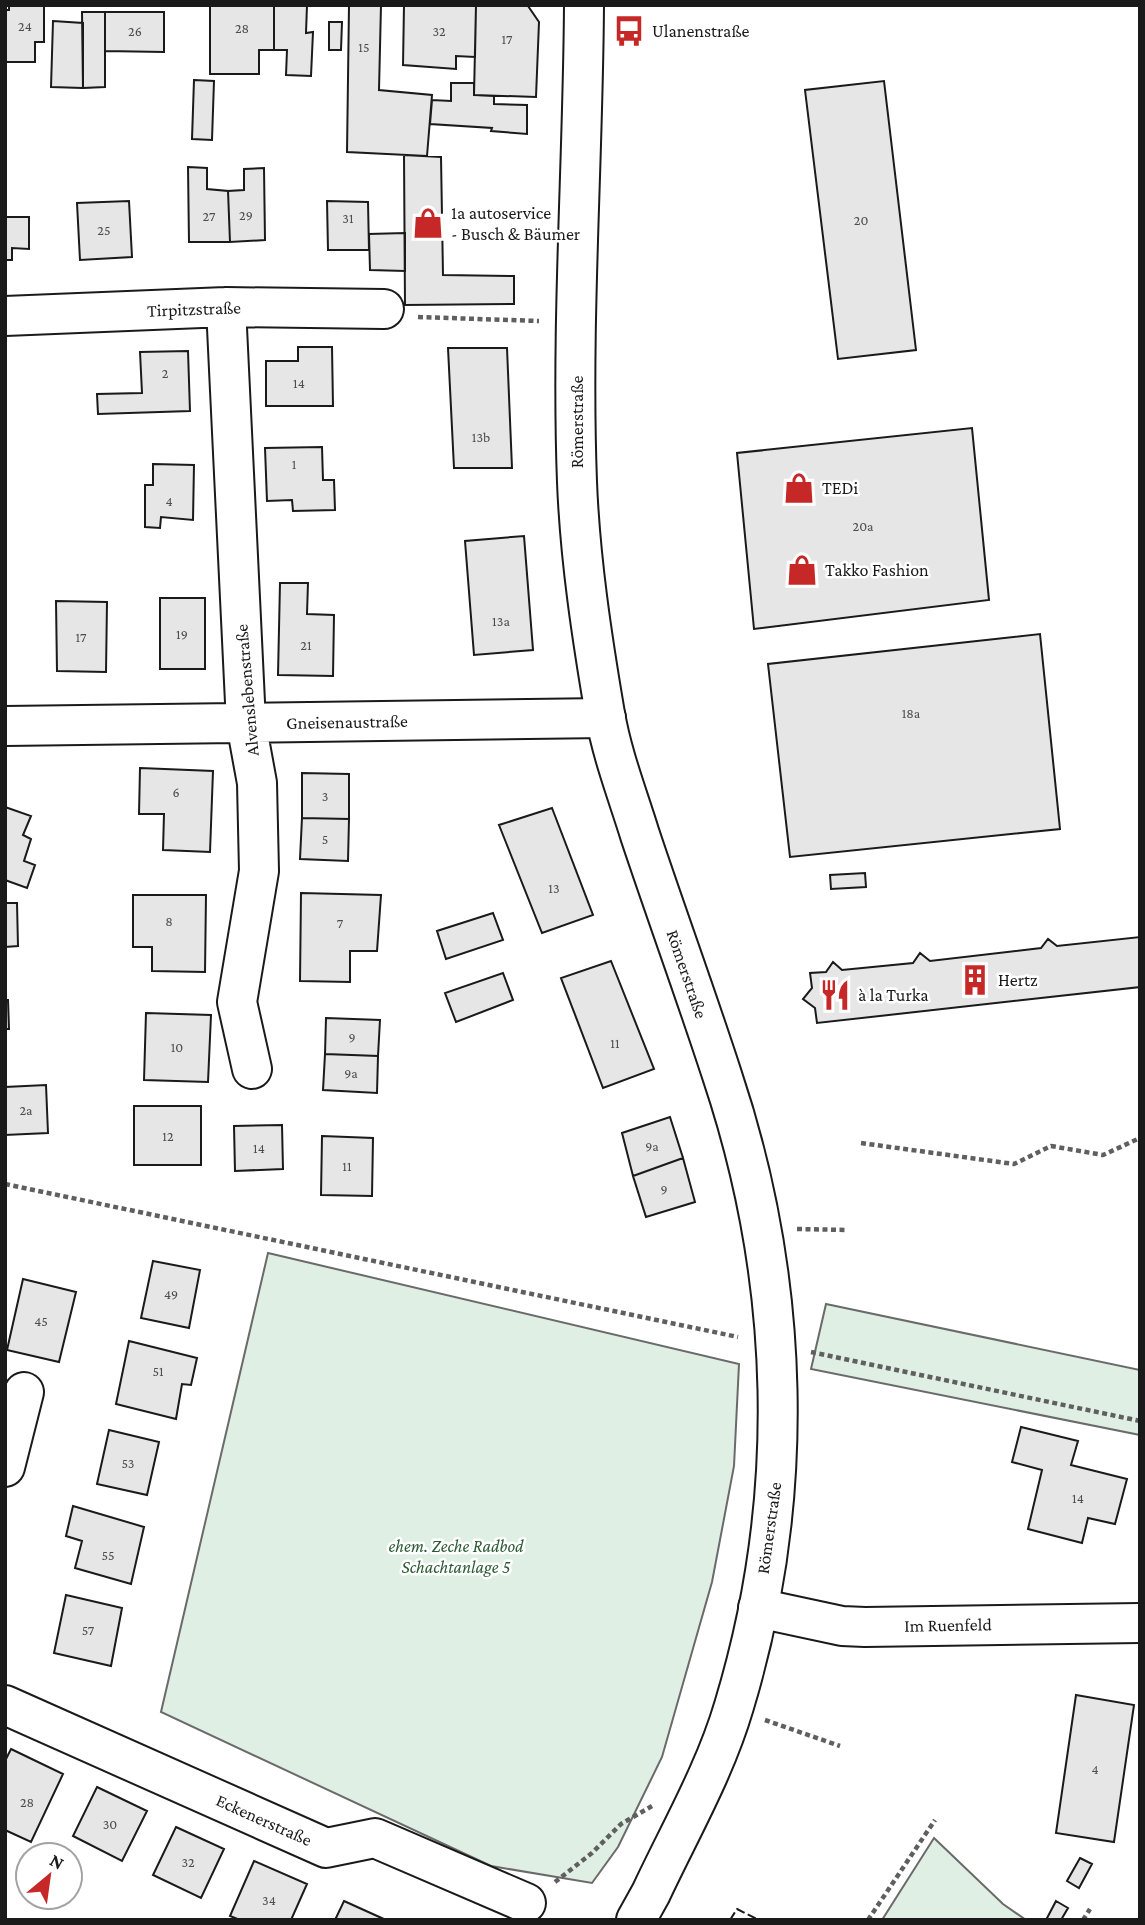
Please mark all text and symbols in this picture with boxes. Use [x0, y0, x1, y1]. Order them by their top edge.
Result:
bus stop icon: Ulanenstraße [612, 14, 646, 48]
house number: 24 [18, 18, 32, 34]
house number: 28 [235, 20, 249, 36]
place label: Ulanenstraße [652, 21, 749, 41]
house number: 26 [128, 23, 142, 39]
house number: 32 [432, 23, 446, 39]
house number: 17 [501, 31, 513, 47]
house number: 15 [358, 39, 370, 55]
place label: 1a autoservice - Busch & Bäumer [451, 203, 581, 244]
shop icon: 1a autoservice - Busch & Bäumer [411, 206, 445, 240]
house number: 29 [239, 207, 253, 223]
house number: 27 [203, 208, 216, 224]
house number: 31 [342, 210, 354, 226]
house number: 20 [854, 212, 868, 228]
house number: 25 [97, 222, 111, 238]
street label: Tirpitzstraße [147, 297, 241, 321]
house number: 2 [162, 365, 169, 381]
house number: 14 [293, 375, 305, 391]
street label: Römerstraße [567, 376, 587, 468]
house number: 13b [472, 429, 490, 445]
house number: 1 [292, 456, 297, 472]
shop icon: TEDi [782, 471, 816, 505]
place label: TEDi [822, 478, 859, 498]
house number: 4 [165, 493, 173, 509]
house number: 20a [852, 518, 874, 534]
shop icon: Takko Fashion [785, 553, 819, 587]
place label: Takko Fashion [825, 560, 929, 580]
house number: 13a [492, 613, 510, 629]
street label: Alvenslebenstraße [231, 623, 263, 757]
house number: 19 [176, 626, 188, 642]
house number: 17 [75, 629, 87, 645]
house number: 21 [300, 637, 312, 653]
house number: 18a [902, 705, 921, 721]
street label: Gneisenaustraße [286, 711, 408, 733]
house number: 6 [172, 784, 180, 800]
house number: 3 [322, 788, 328, 804]
house number: 5 [322, 831, 328, 847]
house number: 13 [548, 880, 560, 896]
house number: 8 [165, 913, 173, 929]
house number: 7 [337, 915, 344, 931]
street label: Römerstraße [662, 927, 712, 1021]
building icon: Hertz [958, 963, 992, 997]
place label: Hertz [998, 970, 1038, 990]
restaurant icon: à la Turka [818, 978, 852, 1012]
place label: à la Turka [858, 985, 929, 1005]
house number: 9 [348, 1029, 356, 1045]
house number: 11 [610, 1035, 620, 1051]
house number: 10 [171, 1039, 183, 1055]
house number: 9a [344, 1065, 358, 1081]
house number: 2a [19, 1102, 33, 1118]
house number: 12 [162, 1128, 174, 1144]
house number: 9a [645, 1138, 659, 1154]
house number: 14 [253, 1140, 265, 1156]
house number: 11 [342, 1158, 352, 1174]
house number: 9 [660, 1181, 668, 1197]
house number: 49 [164, 1286, 178, 1302]
house number: 45 [34, 1313, 48, 1329]
house number: 51 [152, 1363, 164, 1379]
house number: 53 [121, 1455, 135, 1471]
street label: Römerstraße [753, 1481, 785, 1575]
house number: 14 [1072, 1490, 1084, 1506]
park label: ehem. Zeche Radbod Schachtanlage 5 [388, 1536, 524, 1577]
house number: 55 [101, 1547, 115, 1563]
street label: Im Ruenfeld [904, 1614, 992, 1636]
house number: 57 [82, 1622, 95, 1638]
house number: 4 [1091, 1761, 1099, 1777]
street label: Eckenerstraße [213, 1790, 315, 1850]
house number: 28 [20, 1794, 34, 1810]
house number: 30 [103, 1816, 117, 1832]
north arrow [14, 1841, 84, 1911]
text: N [46, 1849, 68, 1874]
house number: 32 [181, 1854, 195, 1870]
house number: 34 [262, 1892, 276, 1908]

